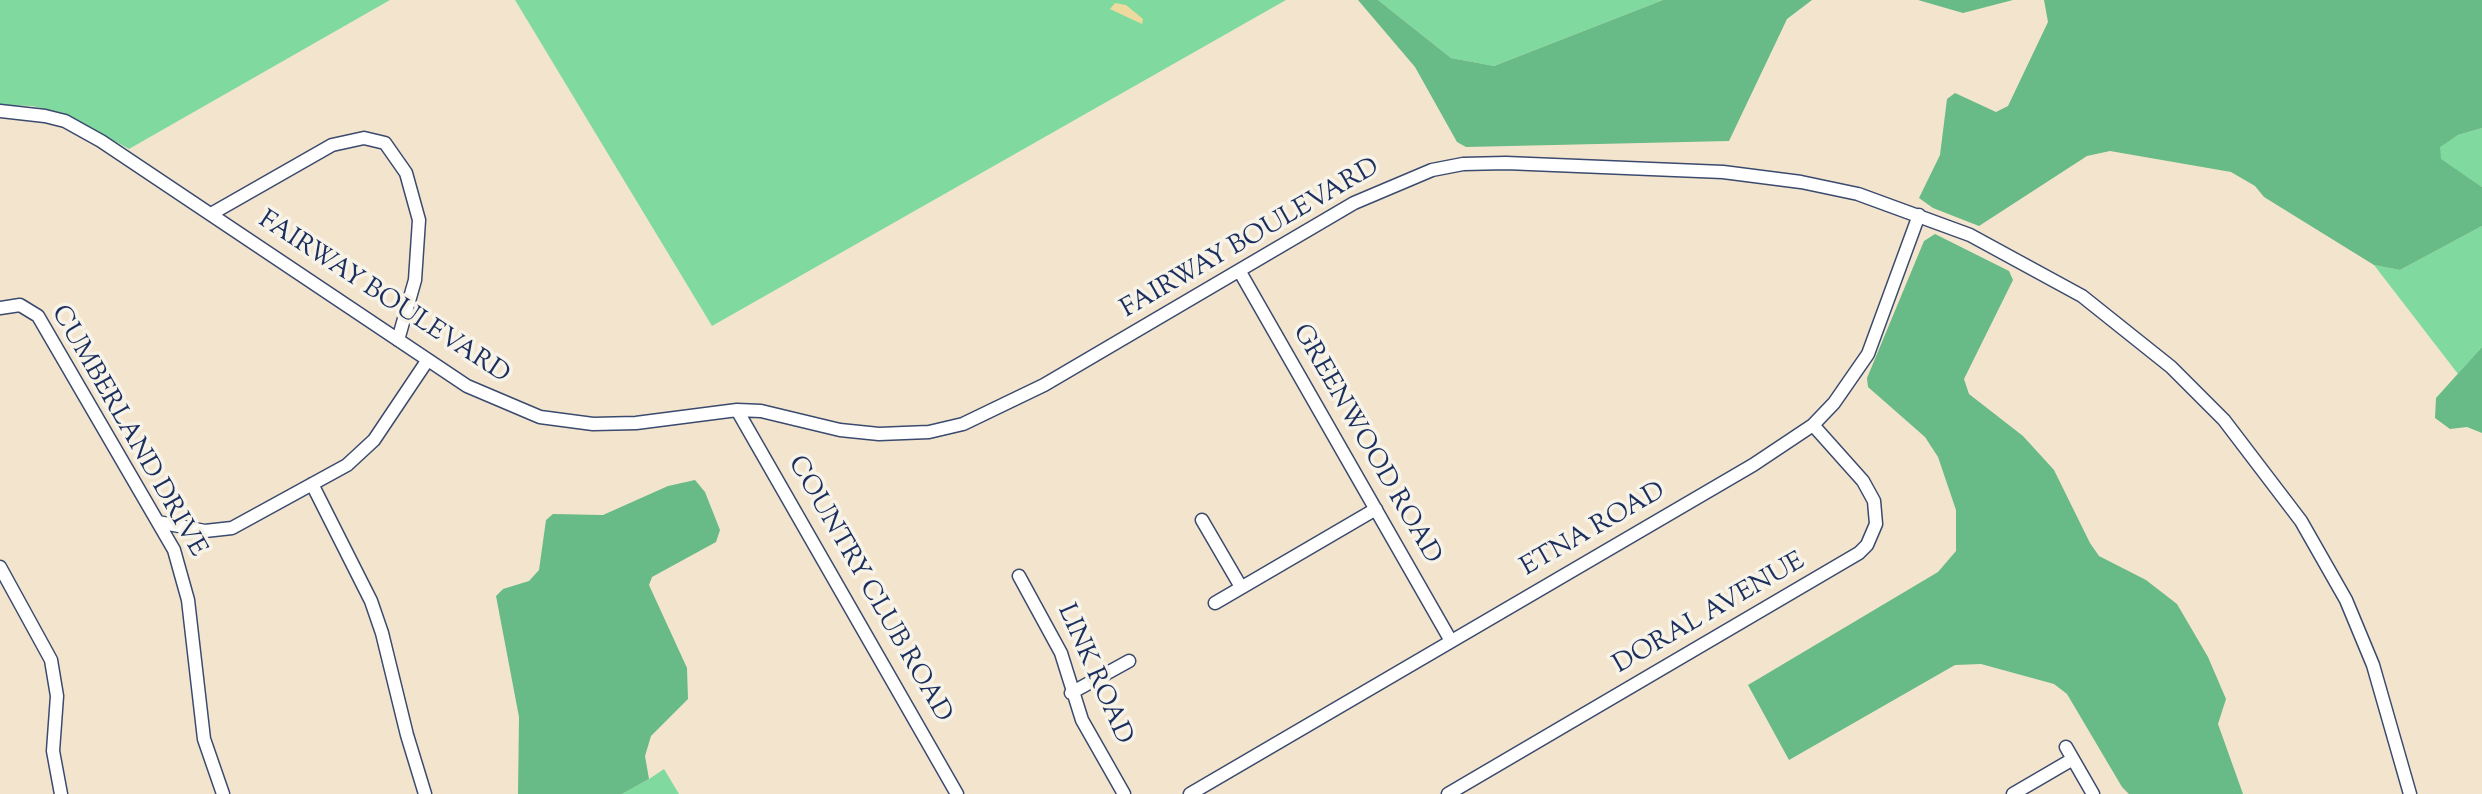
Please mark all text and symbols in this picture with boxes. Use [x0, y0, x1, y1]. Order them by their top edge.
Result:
street label: FAIRWAY BOULEVARD [1116, 153, 1386, 327]
street label: FAIRWAY BOULEVARD [251, 206, 515, 392]
street label: CUMBERLAND DRIVE [42, 301, 212, 563]
street label: GREENWOOD ROAD [1284, 320, 1446, 570]
street label: COUNTRY CLUB ROAD [779, 451, 957, 729]
street label: ETNA ROAD [1516, 477, 1672, 585]
street label: DORAL AVENUE [1609, 548, 1811, 682]
street label: LINK ROAD [1048, 600, 1138, 750]

